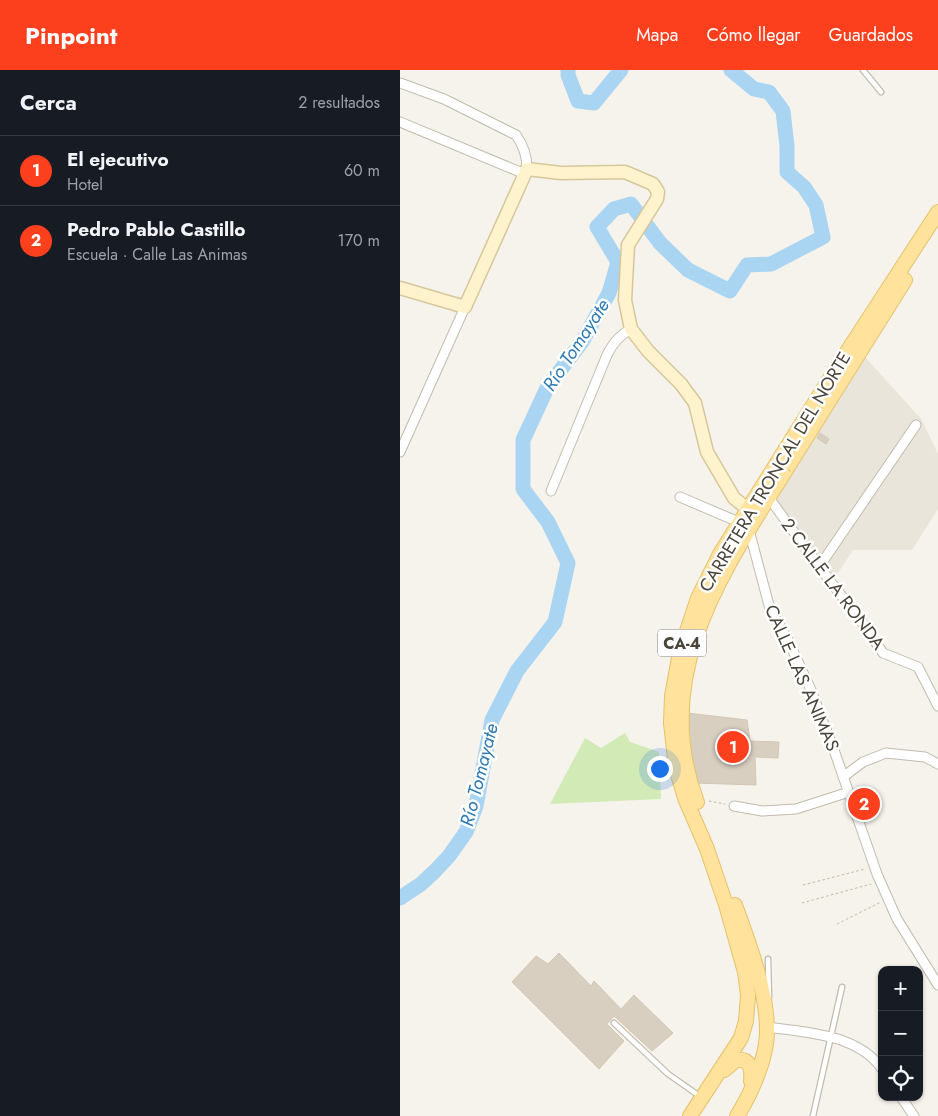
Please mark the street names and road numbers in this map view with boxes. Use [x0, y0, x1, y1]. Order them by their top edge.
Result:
street label: CARRETERA TRONCAL DEL NORTE [693, 347, 857, 597]
street label: 2 CALLE LA RONDA [775, 513, 891, 655]
street label: CALLE LAS ANIMAS [758, 601, 846, 755]
road number: CA-4 [658, 630, 706, 656]

